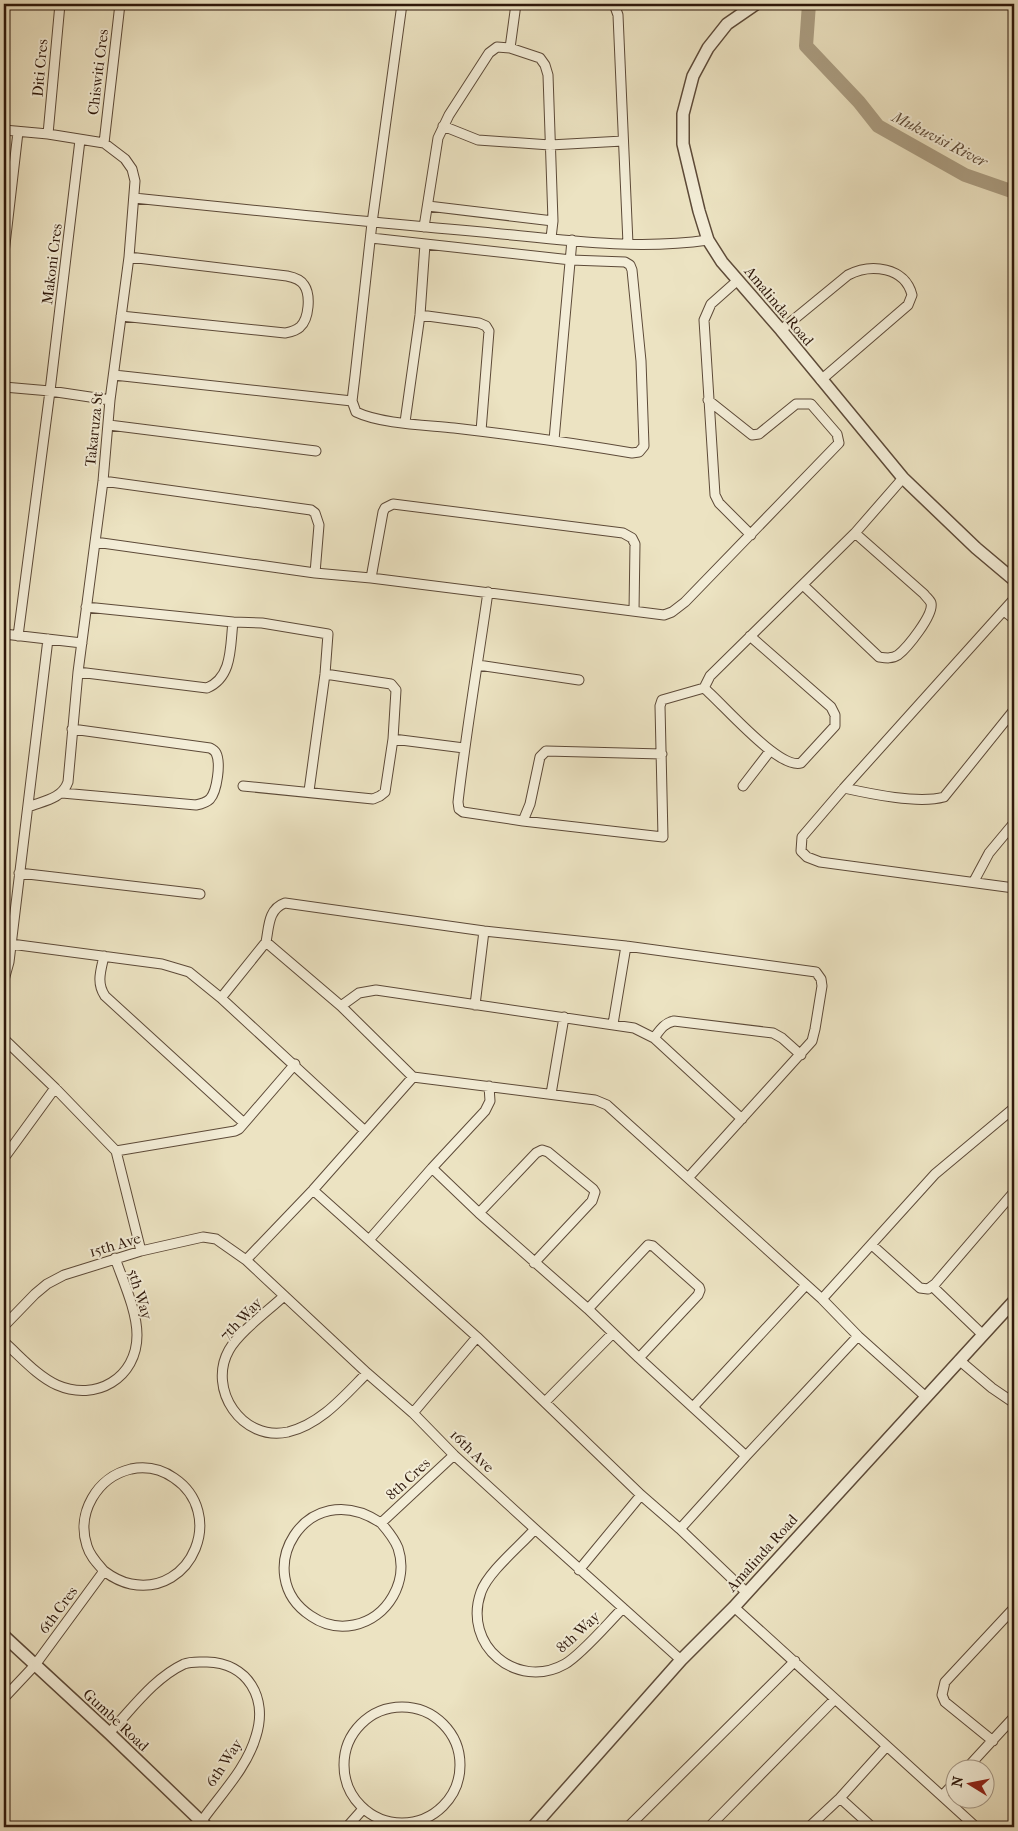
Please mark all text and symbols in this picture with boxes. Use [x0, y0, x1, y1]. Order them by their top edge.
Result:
street label: Chiswiti Cres [84, 28, 112, 116]
street label: Diti Cres [29, 38, 52, 98]
water label: Mukuvisi River [888, 106, 992, 172]
street label: Makoni Cres [38, 222, 66, 305]
street label: Amalinda Road [740, 262, 818, 350]
street label: Takaruza St [81, 390, 107, 467]
street label: 15th Ave [87, 1229, 143, 1261]
street label: 5th Way [124, 1267, 156, 1322]
street label: 7th Way [216, 1293, 266, 1344]
street label: 16th Ave [446, 1426, 498, 1477]
street label: 8th Cres [382, 1454, 434, 1504]
street label: Amalinda Road [722, 1510, 802, 1596]
street label: 6th Cres [35, 1582, 82, 1637]
street label: 8th Way [553, 1607, 604, 1657]
street label: Gumbe Road [79, 1685, 153, 1756]
street label: 6th Way [202, 1735, 247, 1790]
north arrow [946, 1758, 996, 1808]
text: N [948, 1775, 967, 1789]

